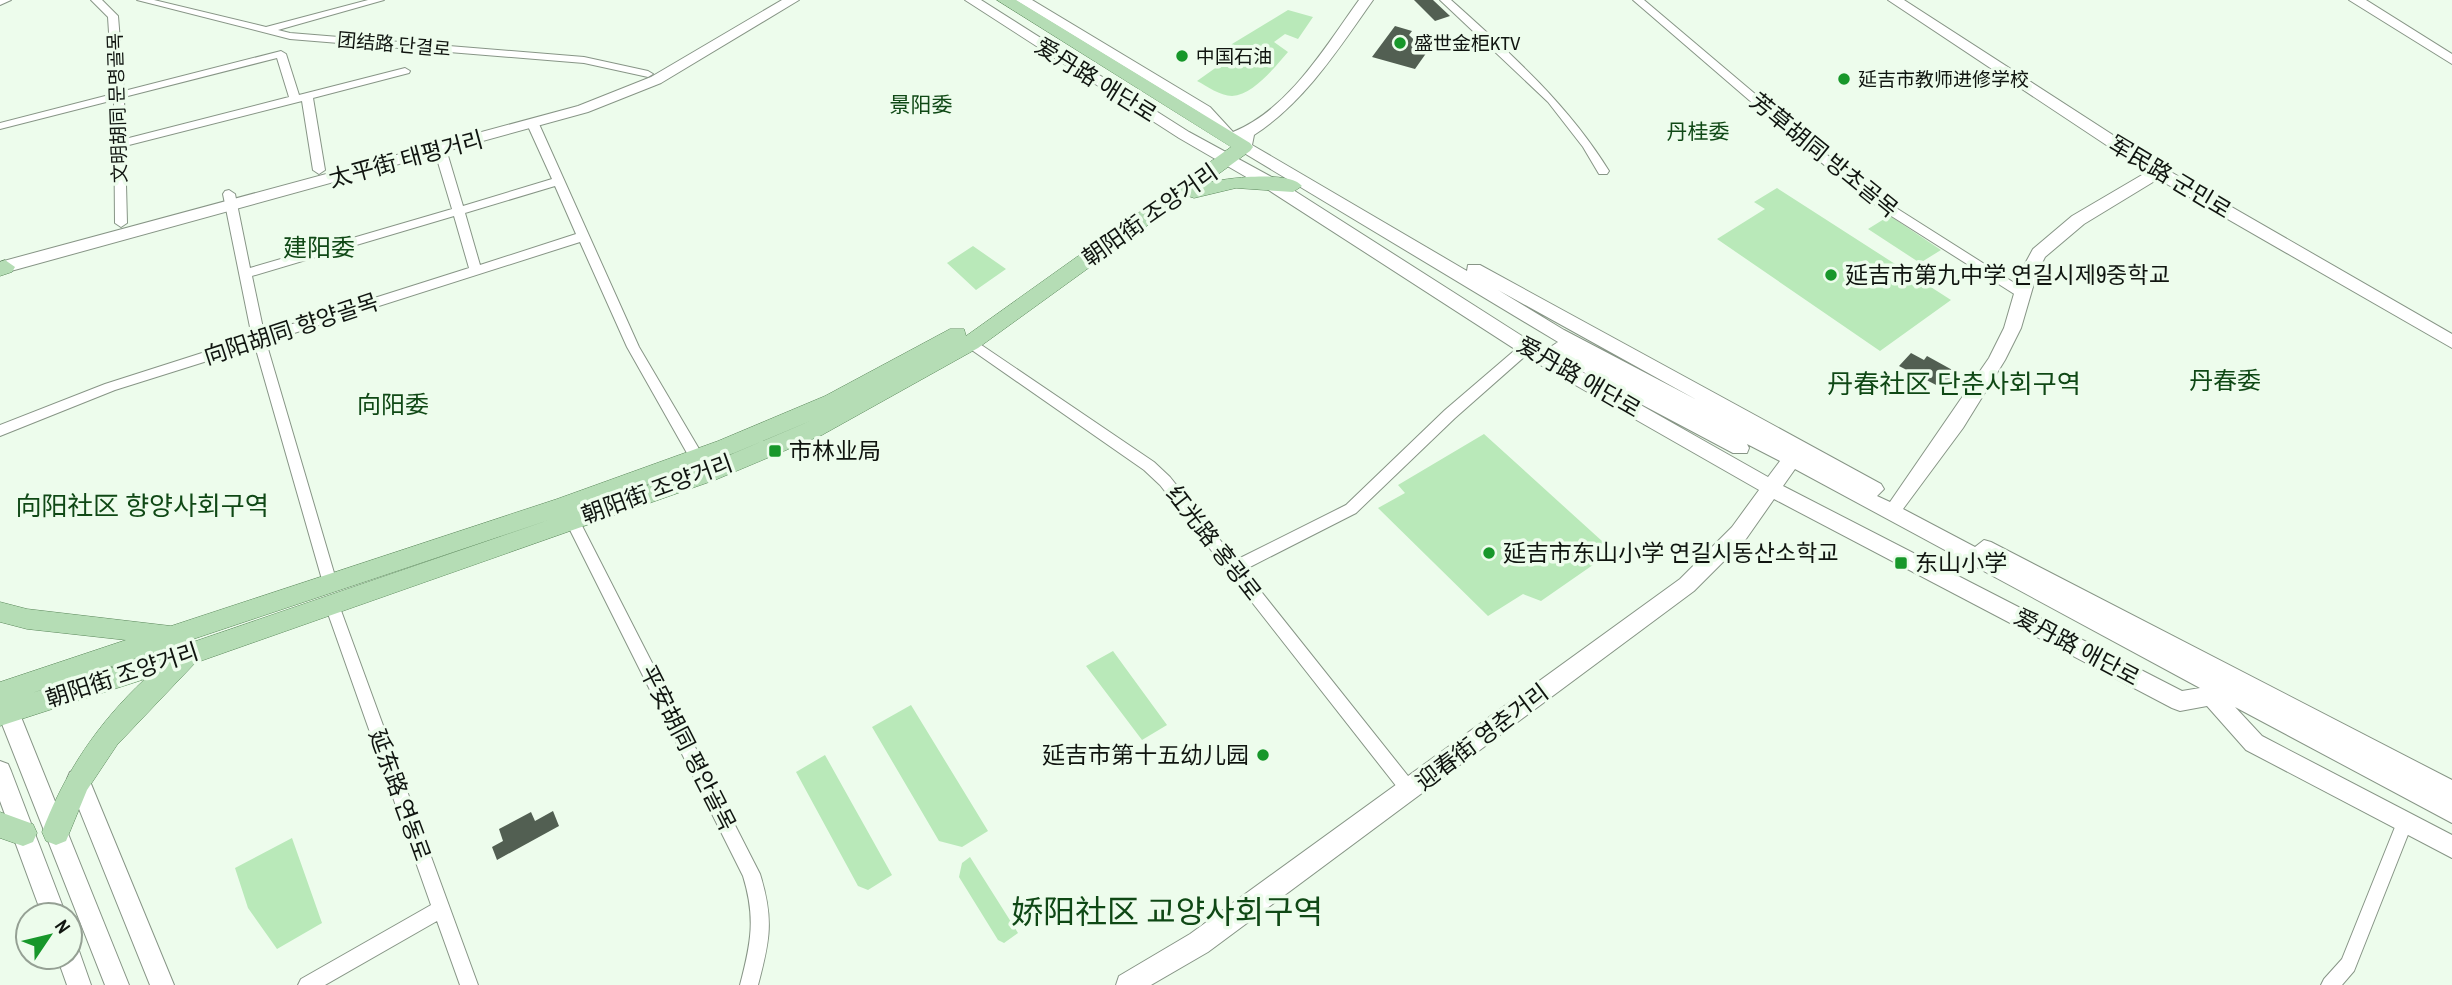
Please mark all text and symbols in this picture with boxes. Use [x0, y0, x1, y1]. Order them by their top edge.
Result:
street label: 团结路 단결로 [336, 26, 452, 62]
street label: 爱丹路 애단로 [1030, 30, 1163, 129]
place label: 盛世金柜KTV [1414, 30, 1521, 56]
street label: 文明胡同 문명골목 [101, 32, 133, 184]
marker: 盛世金柜KTV [1392, 35, 1408, 51]
place label: 中国石油 [1196, 43, 1272, 69]
marker: 中国石油 [1174, 48, 1190, 64]
place label: 延吉市教师进修学校 [1858, 66, 2029, 92]
marker: 延吉市教师进修学校 [1836, 71, 1852, 87]
street label: 芳草胡同 방초골목 [1744, 85, 1905, 224]
district label: 景阳委 [890, 90, 953, 119]
district label: 丹桂委 [1667, 117, 1730, 146]
street label: 太平街 태평거리 [325, 123, 487, 194]
street label: 军民路 군민로 [2103, 128, 2237, 225]
street label: 朝阳街 조양거리 [1076, 156, 1224, 273]
district label: 建阳委 [283, 231, 355, 263]
place label: 延吉市第九中学 연길시제9중학교 [1845, 259, 2170, 290]
marker: 延吉市第九中学 연길시제9중학교 [1823, 267, 1839, 283]
street label: 向阳胡同 향양골목 [200, 286, 382, 371]
street label: 爱丹路 애단로 [1512, 329, 1647, 424]
district label: 丹春委 [2189, 364, 2261, 396]
district label: 丹春社区 단춘사회구역 [1827, 366, 2081, 401]
district label: 向阳委 [357, 388, 429, 420]
place label: 市林业局 [789, 435, 881, 466]
marker: 市林业局 [767, 443, 783, 459]
street label: 朝阳街 조양거리 [577, 447, 737, 530]
street label: 红光路 홍광로 [1160, 479, 1269, 607]
district label: 向阳社区 향양사회구역 [15, 488, 269, 523]
place label: 延吉市东山小学 연길시동산소학교 [1503, 537, 1839, 568]
marker: 延吉市东山小学 연길시동산소학교 [1481, 545, 1497, 561]
place label: 东山小学 [1915, 547, 2007, 578]
marker: 东山小学 [1893, 555, 1909, 571]
street label: 爱丹路 애단로 [2009, 601, 2145, 693]
street label: 朝阳街 조양거리 [41, 635, 202, 714]
street label: 平安胡同 평안골목 [633, 660, 744, 836]
street label: 迎春街 영춘거리 [1409, 676, 1554, 797]
street label: 延东路 연동로 [362, 725, 439, 865]
place label: 延吉市第十五幼儿园 [1042, 739, 1249, 770]
marker: 延吉市第十五幼儿园 [1255, 747, 1271, 763]
district label: 娇阳社区 교양사회구역 [1011, 890, 1323, 933]
north arrow [14, 901, 84, 971]
text: N [49, 914, 77, 938]

